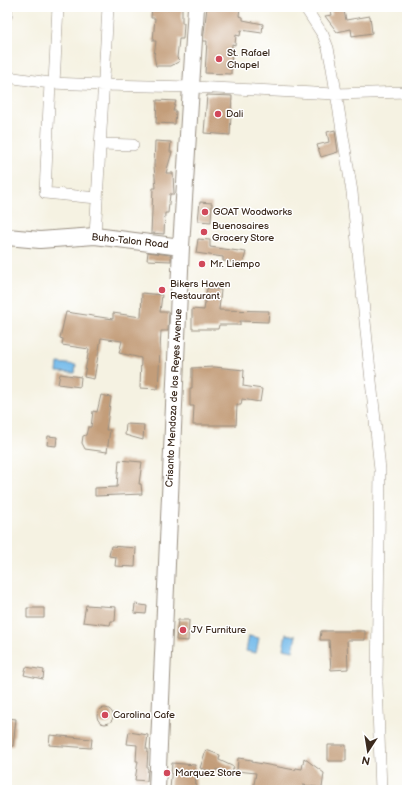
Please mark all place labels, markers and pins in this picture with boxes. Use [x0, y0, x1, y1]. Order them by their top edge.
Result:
place label: St. Rafael Chapel [227, 47, 270, 71]
marker: St. Rafael Chapel [214, 54, 224, 64]
place label: Dali [226, 108, 243, 120]
marker: Dali [213, 109, 223, 119]
place label: GOAT Woodworks [213, 206, 292, 218]
marker: GOAT Woodworks [200, 207, 210, 217]
place label: Buenosaires Grocery Store [212, 220, 274, 244]
marker: Buenosaires Grocery Store [199, 227, 209, 237]
place label: Mr. Liempo [210, 258, 260, 270]
marker: Mr. Liempo [197, 259, 207, 269]
place label: Bikers Haven Restaurant [170, 278, 231, 302]
marker: Bikers Haven Restaurant [157, 285, 167, 295]
place label: JV Furniture [191, 624, 246, 636]
marker: JV Furniture [178, 625, 188, 635]
place label: Carolina Cafe [113, 709, 175, 721]
marker: Carolina Cafe [100, 710, 110, 720]
place label: Marquez Store [175, 767, 241, 779]
marker: Marquez Store [162, 768, 172, 778]

